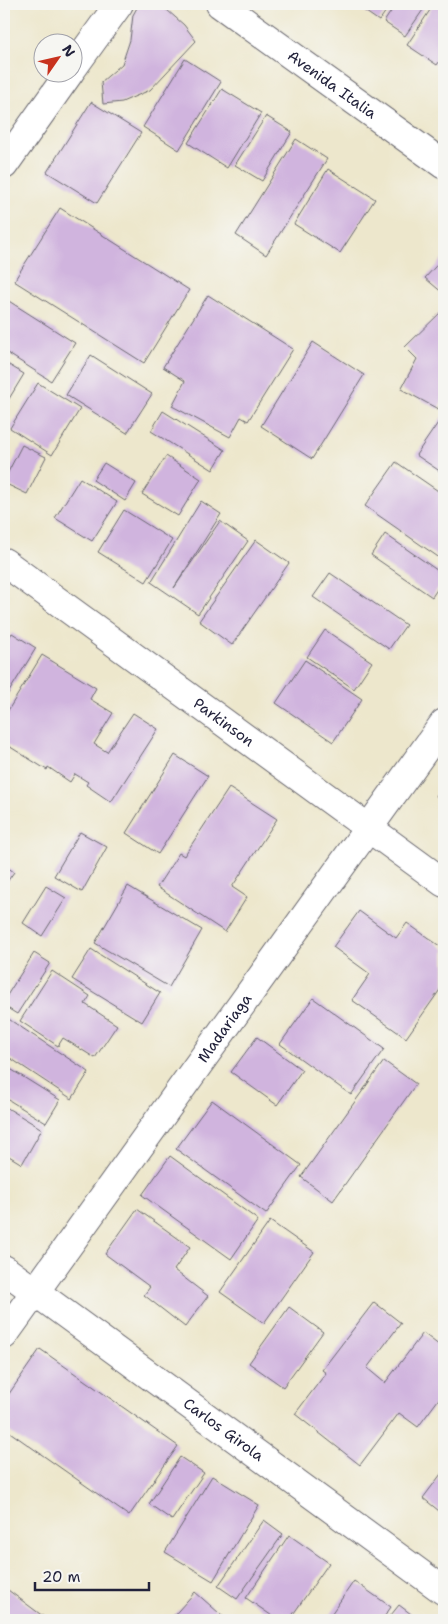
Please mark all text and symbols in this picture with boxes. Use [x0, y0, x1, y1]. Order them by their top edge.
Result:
north arrow [32, 32, 82, 82]
text: N [58, 41, 79, 60]
street label: Avenida Italia [284, 46, 381, 124]
street label: Parkinson [189, 693, 258, 751]
street label: Madariaga [193, 989, 257, 1067]
street label: Carlos Girola [179, 1393, 268, 1466]
scale bar [35, 1559, 149, 1591]
text: 20 m [42, 1567, 81, 1587]

